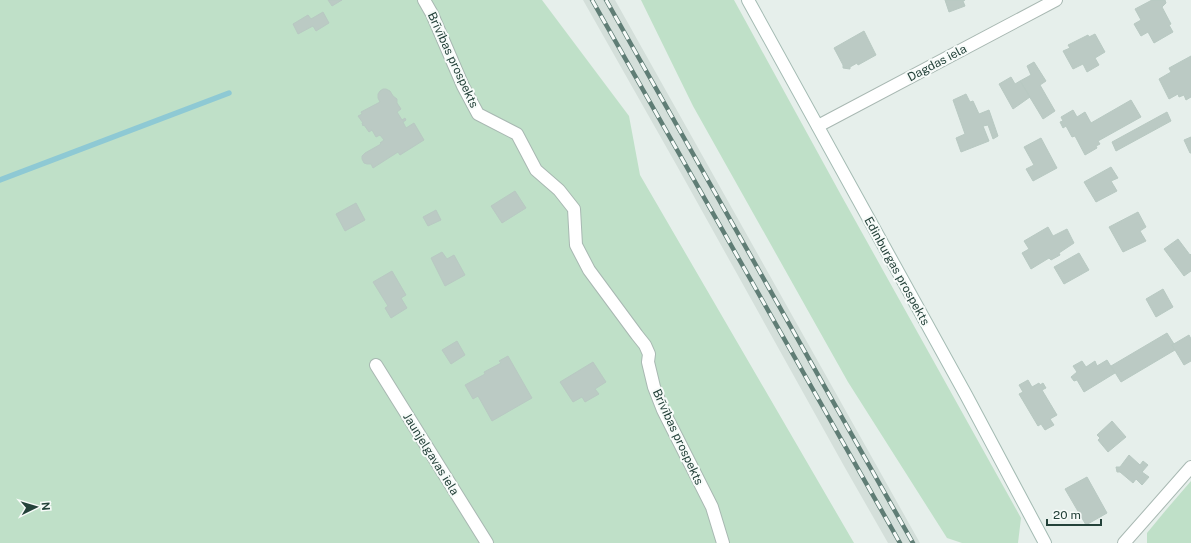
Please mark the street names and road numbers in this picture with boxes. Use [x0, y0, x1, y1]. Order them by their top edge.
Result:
street label: Brīvības prospekts [425, 10, 481, 110]
street label: Dagdas iela [905, 42, 969, 84]
street label: Edinburgas prospekts [861, 214, 933, 328]
street label: Brīvības prospekts [650, 387, 706, 487]
street label: Jaunjelgavas iela [400, 410, 462, 498]

